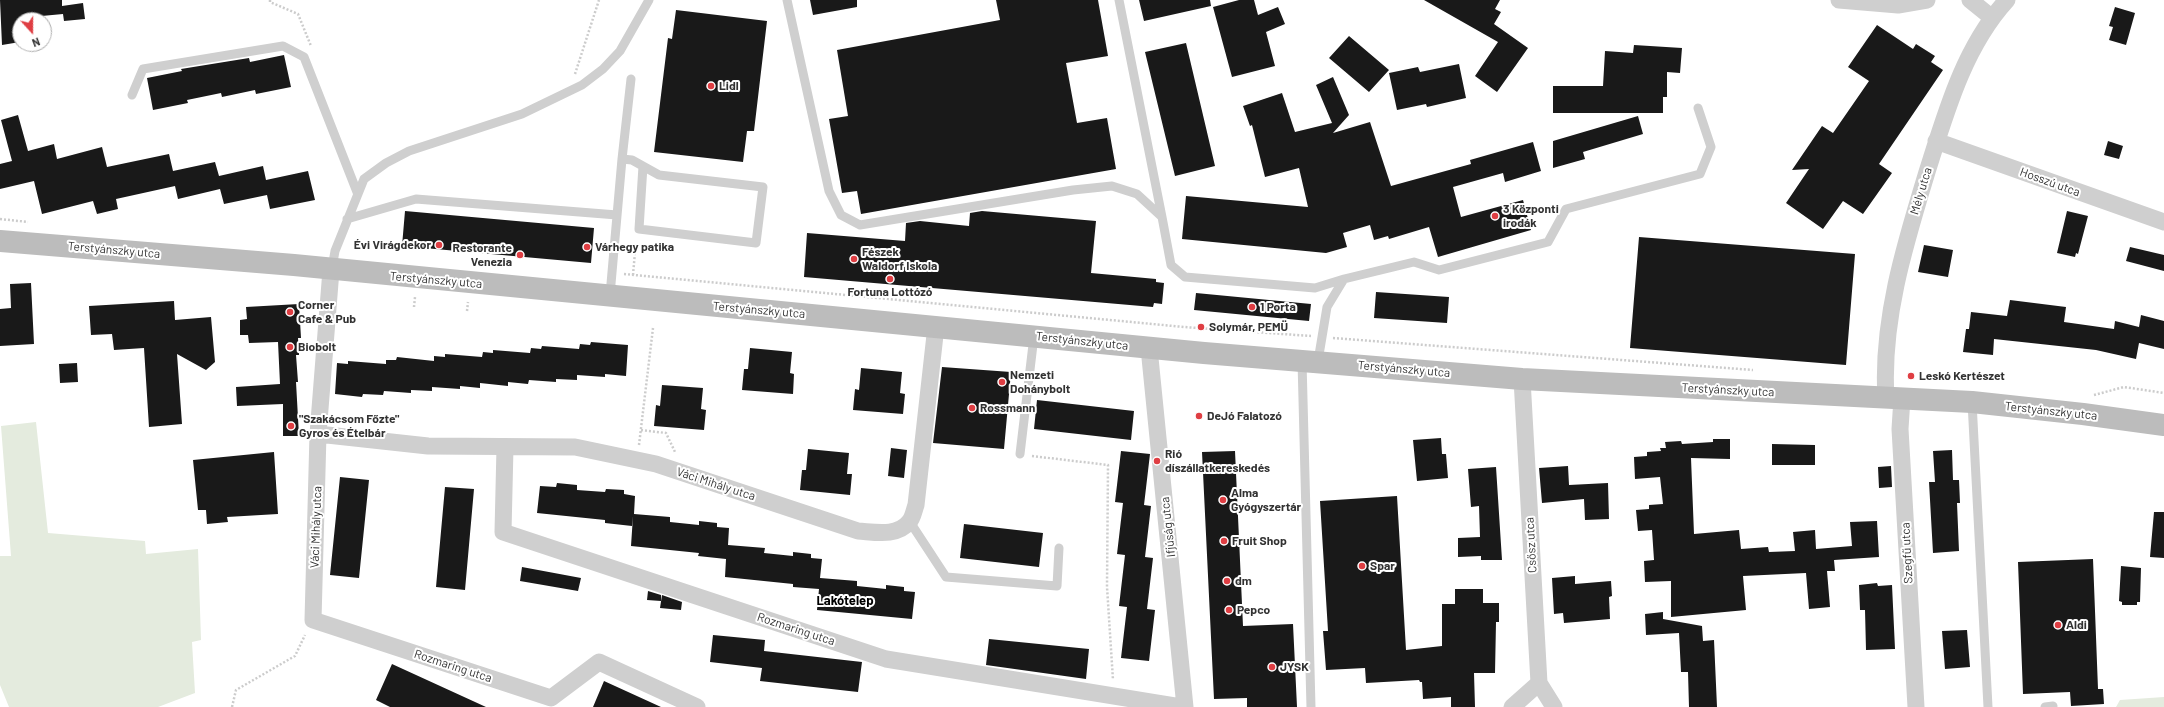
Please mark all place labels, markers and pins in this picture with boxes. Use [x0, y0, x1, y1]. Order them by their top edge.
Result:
place label: Lidl [719, 79, 739, 93]
marker: Lidl [706, 81, 716, 91]
place label: 3 Központi irodák [1503, 202, 1559, 230]
marker: 3 Központi irodák [1490, 211, 1500, 221]
place label: Évi Virágdekor [354, 238, 431, 252]
marker: Évi Virágdekor [434, 240, 444, 250]
place label: Várhegy patika [595, 240, 674, 254]
place label: Restorante Venezia [453, 241, 512, 269]
marker: Várhegy patika [582, 242, 592, 252]
place label: Fészek Waldorf Iskola [862, 245, 937, 273]
marker: Restorante Venezia [515, 250, 525, 260]
marker: Fészek Waldorf Iskola [849, 254, 859, 264]
marker: Fortuna Lottózó [885, 274, 895, 284]
place label: Fortuna Lottózó [848, 285, 932, 299]
place label: Corner Cafe & Pub [298, 298, 356, 326]
place label: 1 Porta [1260, 300, 1296, 314]
marker: 1 Porta [1247, 302, 1257, 312]
marker: Corner Cafe & Pub [285, 307, 295, 317]
place label: Solymár, PEMÜ [1209, 320, 1288, 334]
marker: Solymár, PEMÜ [1196, 322, 1206, 332]
place label: Biobolt [298, 340, 336, 354]
marker: Biobolt [285, 342, 295, 352]
place label: Nemzeti Dohánybolt [1010, 368, 1070, 396]
place label: Leskó Kertészet [1919, 369, 2005, 383]
marker: Leskó Kertészet [1906, 371, 1916, 381]
marker: Nemzeti Dohánybolt [997, 377, 1007, 387]
place label: Rossmann [980, 401, 1035, 415]
marker: Rossmann [967, 403, 977, 413]
place label: DeJó Falatozó [1207, 409, 1282, 423]
marker: DeJó Falatozó [1194, 411, 1204, 421]
place label: "Szakácsom Főzte" Gyros és Ételbár [299, 412, 399, 440]
marker: "Szakácsom Főzte" Gyros és Ételbár [286, 421, 296, 431]
place label: Rió díszállatkereskedés [1165, 447, 1270, 475]
marker: Rió díszállatkereskedés [1152, 456, 1162, 466]
place label: Alma Gyógyszertár [1231, 486, 1301, 514]
marker: Alma Gyógyszertár [1218, 495, 1228, 505]
place label: Fruit Shop [1232, 534, 1287, 548]
marker: Fruit Shop [1219, 536, 1229, 546]
place label: Spar [1370, 559, 1395, 573]
marker: Spar [1357, 561, 1367, 571]
place label: dm [1235, 574, 1252, 588]
marker: dm [1222, 576, 1232, 586]
place label: Pepco [1237, 603, 1270, 617]
marker: Pepco [1224, 605, 1234, 615]
place label: Aldi [2066, 618, 2087, 632]
marker: Aldi [2053, 620, 2063, 630]
place label: JYSK [1280, 660, 1309, 674]
marker: JYSK [1267, 662, 1277, 672]

